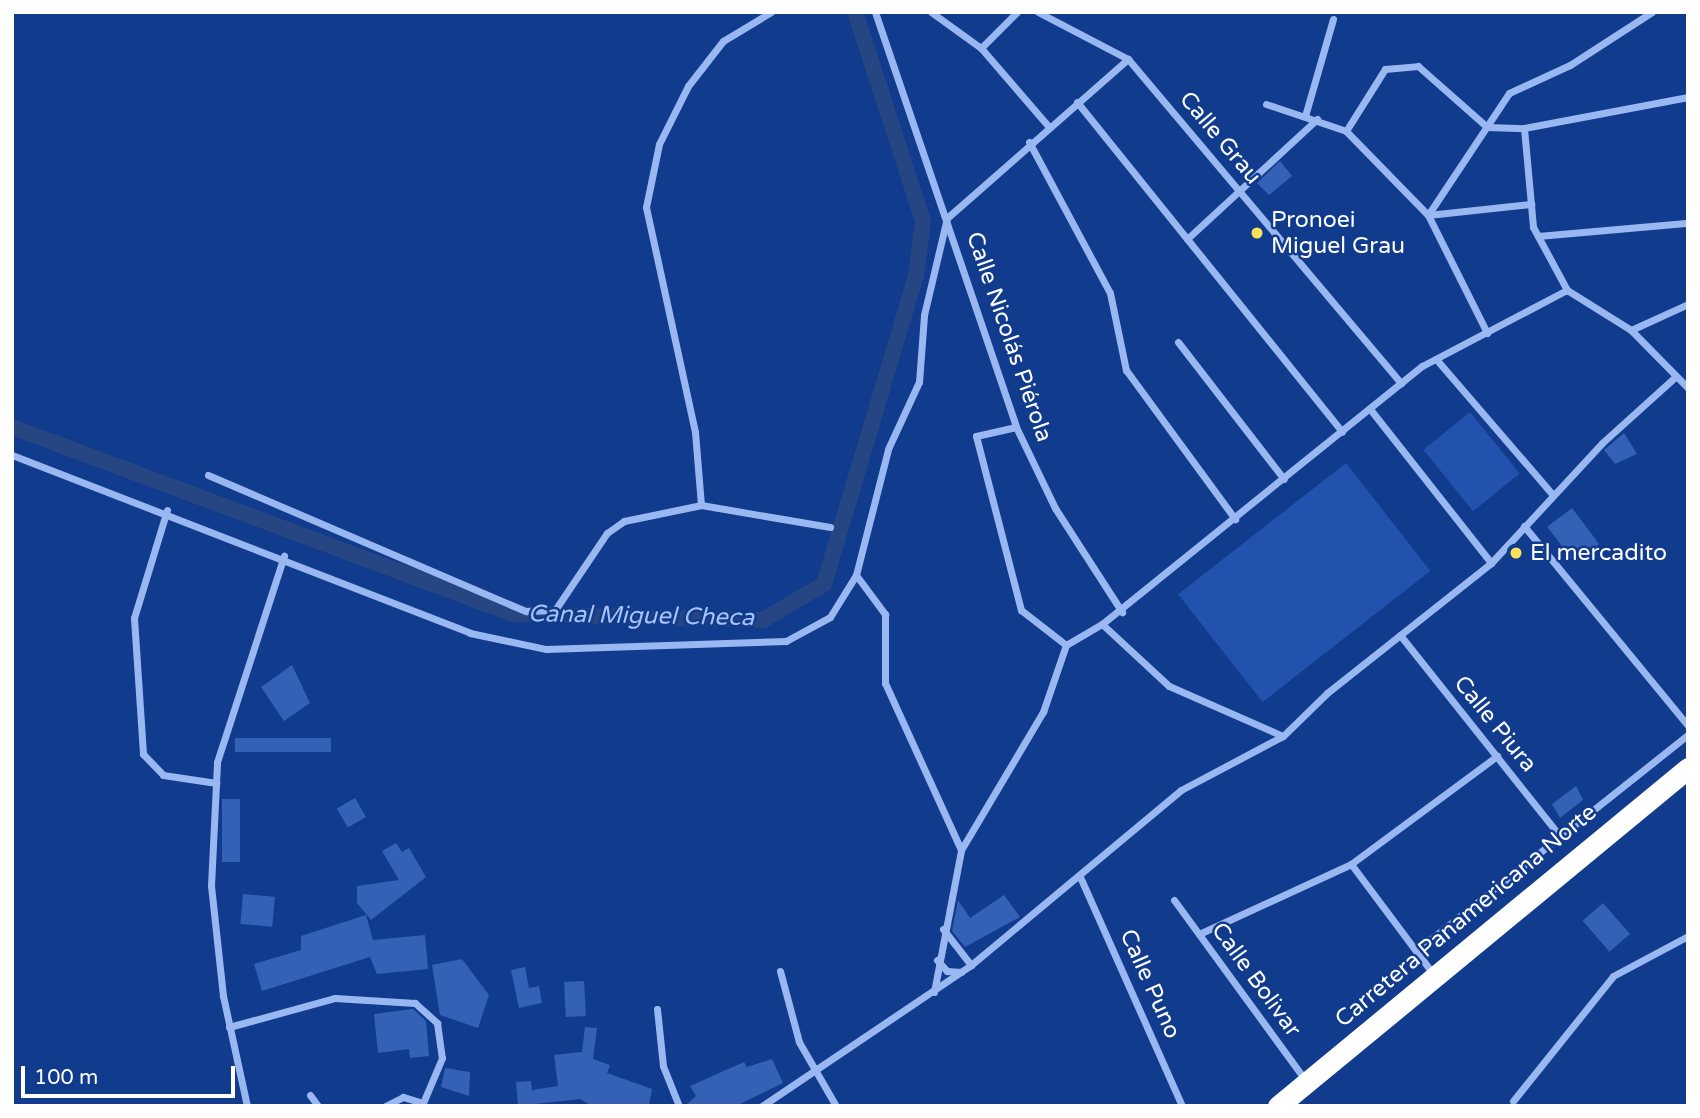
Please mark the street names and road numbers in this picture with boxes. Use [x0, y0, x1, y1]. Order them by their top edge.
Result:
street label: Calle Grau [1173, 86, 1267, 190]
street label: Calle Nicolás Piérola [960, 228, 1058, 446]
street label: Calle Piura [1448, 670, 1542, 778]
street label: Carretera Panamericana Norte [1330, 799, 1602, 1033]
street label: Calle Bolivar [1205, 918, 1307, 1042]
street label: Calle Puno [1114, 925, 1186, 1043]

